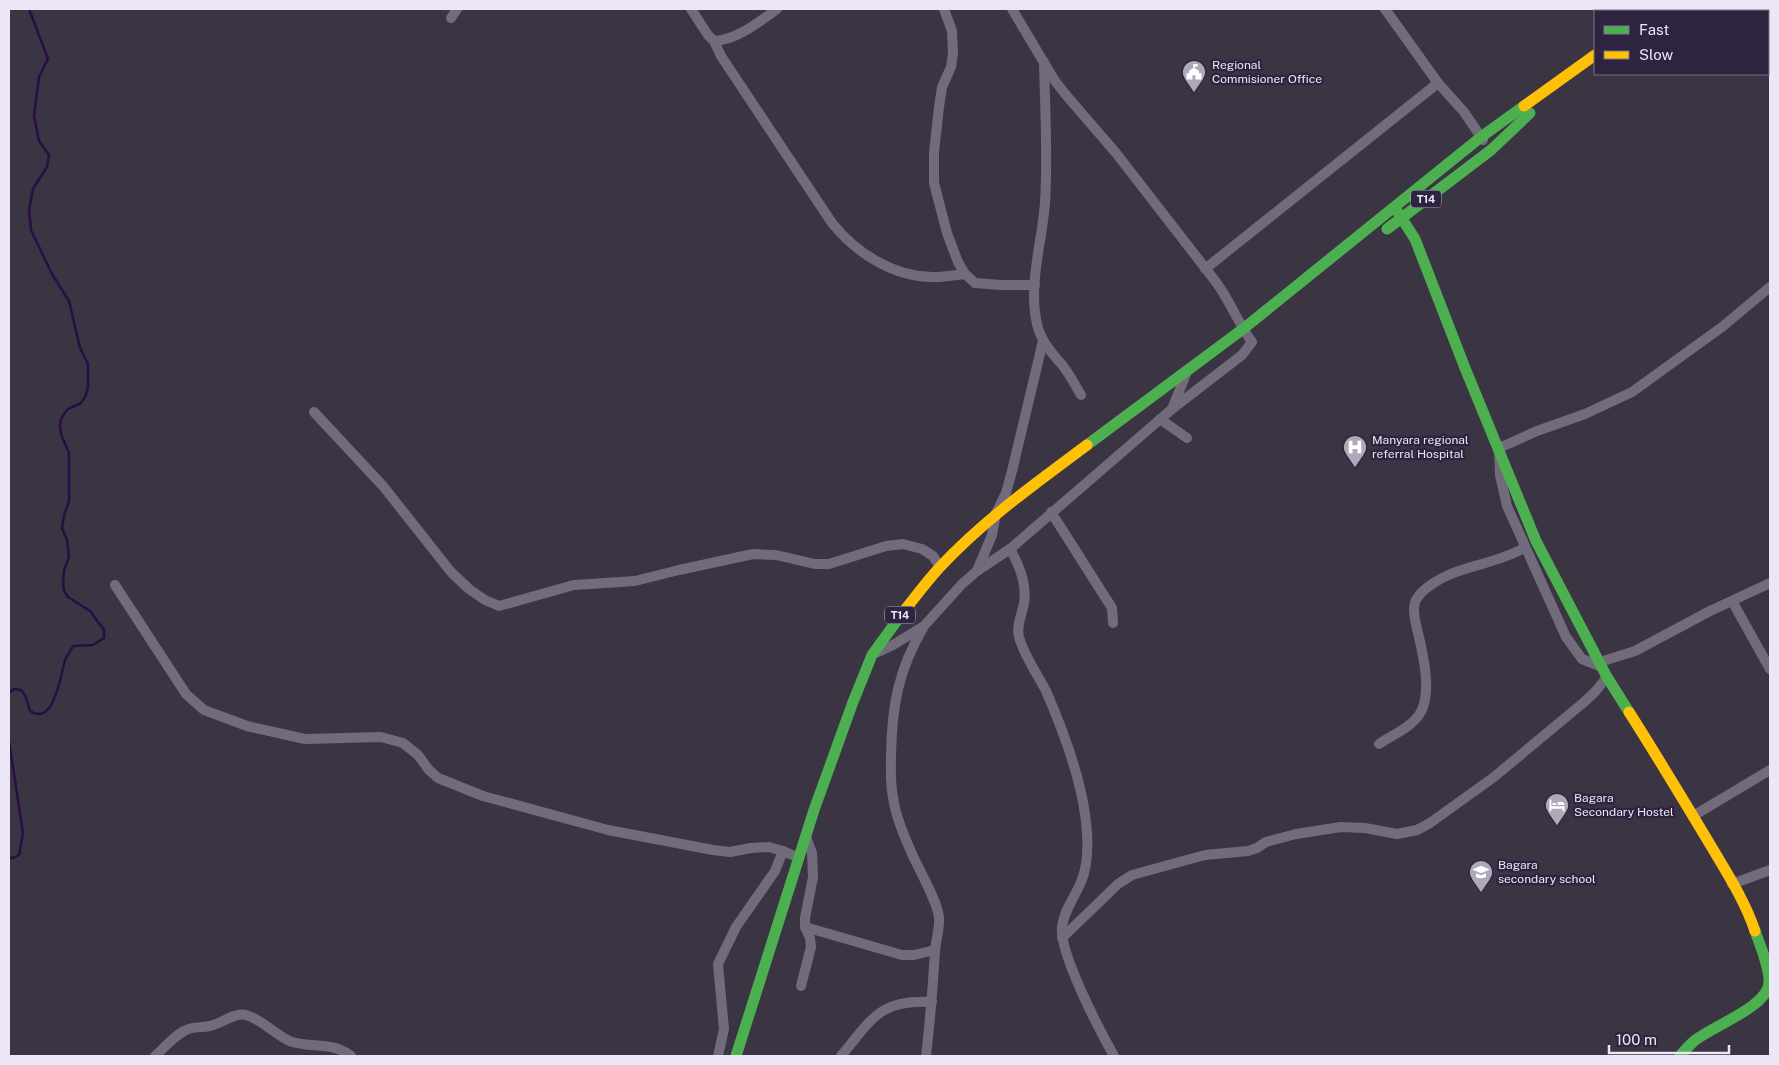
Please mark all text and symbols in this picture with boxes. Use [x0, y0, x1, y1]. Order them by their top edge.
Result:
legend [1594, 10, 1769, 75]
text: Fast [1639, 21, 1669, 38]
text: Slow [1639, 46, 1674, 63]
place label: Regional Commisioner Office [1212, 58, 1322, 86]
public building icon: Regional Commisioner Office [1181, 59, 1207, 93]
road number: T14 [1411, 190, 1441, 208]
place label: Manyara regional referral Hospital [1372, 433, 1469, 461]
hospital icon: Manyara regional referral Hospital [1342, 434, 1368, 468]
road number: T14 [885, 606, 915, 624]
place label: Bagara Secondary Hostel [1574, 791, 1674, 819]
hotel icon: Bagara Secondary Hostel [1544, 792, 1570, 826]
place label: Bagara secondary school [1498, 858, 1596, 886]
school or university icon: Bagara secondary school [1468, 859, 1494, 893]
scale bar [1609, 1022, 1729, 1054]
text: 100 m [1616, 1031, 1657, 1048]

